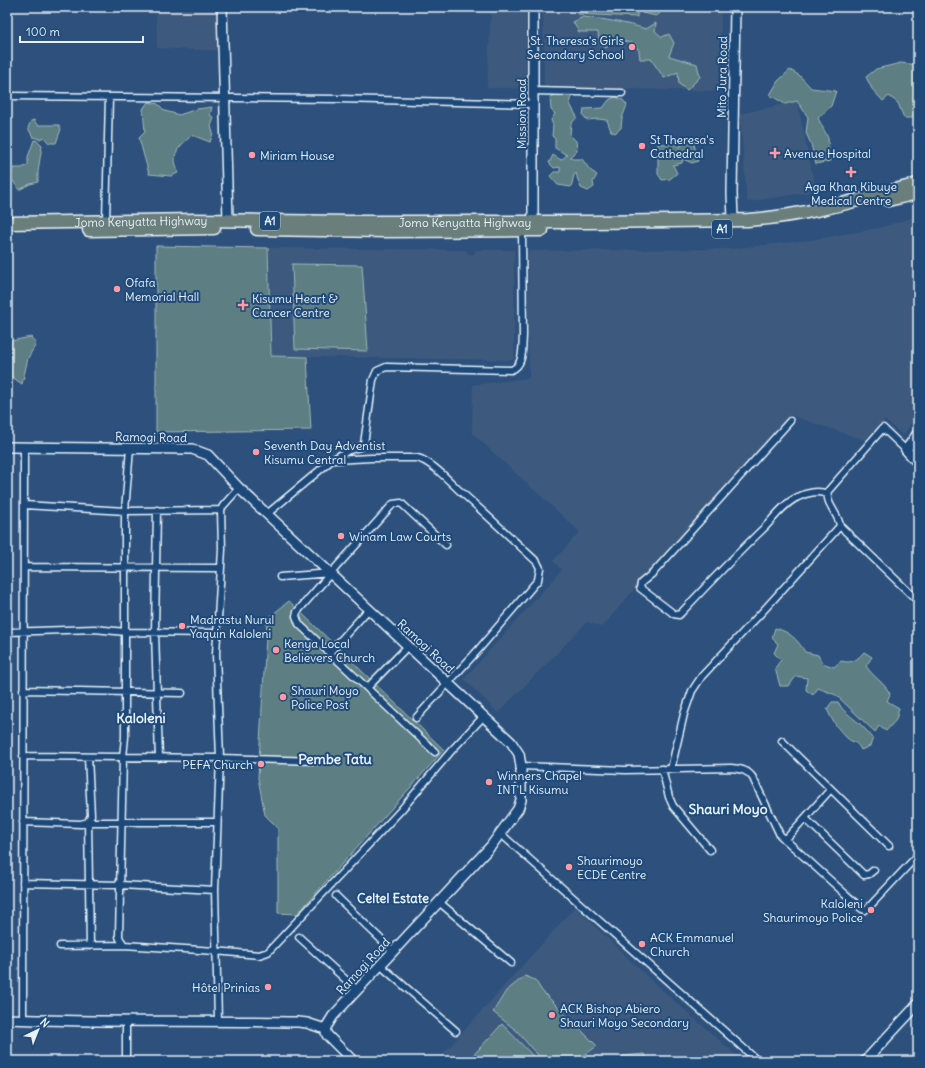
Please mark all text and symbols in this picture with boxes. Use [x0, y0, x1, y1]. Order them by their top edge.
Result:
scale bar [20, 18, 143, 44]
text: 100 m [26, 24, 60, 39]
place label: St. Theresa's Girls Secondary School [527, 33, 624, 62]
street label: Mito Jura Road [714, 36, 730, 118]
marker: St. Theresa's Girls Secondary School [627, 42, 637, 52]
street label: Mission Road [514, 79, 529, 149]
place label: St Theresa's Cathedral [650, 132, 714, 161]
marker: St Theresa's Cathedral [637, 141, 647, 151]
place label: Avenue Hospital [784, 146, 871, 161]
marker: Avenue Hospital [769, 147, 781, 159]
place label: Miriam House [260, 148, 335, 163]
marker: Miriam House [247, 150, 257, 160]
marker: Aga Khan Kibuye Medical Centre [845, 166, 857, 178]
place label: Aga Khan Kibuye Medical Centre [805, 179, 897, 208]
street label: Jomo Kenyatta Highway [74, 212, 208, 229]
road number: A1 [260, 212, 280, 230]
street label: Jomo Kenyatta Highway [399, 215, 531, 230]
road number: A1 [712, 220, 732, 238]
place label: Ofafa Memorial Hall [125, 275, 199, 304]
marker: Ofafa Memorial Hall [112, 284, 122, 294]
place label: Kisumu Heart & Cancer Centre [252, 291, 338, 320]
marker: Kisumu Heart & Cancer Centre [237, 299, 249, 311]
street label: Ramogi Road [115, 429, 187, 445]
place label: Seventh Day Adventist Kisumu Central [264, 438, 385, 467]
marker: Seventh Day Adventist Kisumu Central [251, 447, 261, 457]
place label: Winam Law Courts [349, 529, 451, 544]
marker: Winam Law Courts [336, 531, 346, 541]
place label: Madrastu Nurul Yaquin Kaloleni [190, 612, 274, 641]
street label: Ramogi Road [395, 616, 457, 676]
marker: Madrastu Nurul Yaquin Kaloleni [177, 621, 187, 631]
place label: Kenya Local Believers Church [284, 636, 375, 665]
marker: Kenya Local Believers Church [271, 645, 281, 655]
place label: Shauri Moyo Police Post [291, 683, 359, 712]
marker: Shauri Moyo Police Post [278, 692, 288, 702]
district label: Kaloleni [116, 709, 166, 727]
district label: Pembe Tatu [298, 750, 372, 768]
place label: PEFA Church [182, 757, 253, 772]
marker: PEFA Church [256, 759, 266, 769]
place label: Winners Chapel INT'L Kisumu [497, 768, 582, 797]
marker: Winners Chapel INT'L Kisumu [484, 777, 494, 787]
district label: Shauri Moyo [688, 800, 768, 818]
place label: Shaurimoyo ECDE Centre [577, 853, 646, 882]
marker: Shaurimoyo ECDE Centre [564, 862, 574, 872]
district label: Celtel Estate [357, 890, 429, 907]
place label: Kaloleni Shaurimoyo Police [763, 896, 863, 925]
marker: Kaloleni Shaurimoyo Police [866, 905, 876, 915]
place label: ACK Emmanuel Church [650, 930, 734, 959]
street label: Ramogi Road [333, 935, 393, 997]
marker: ACK Emmanuel Church [637, 939, 647, 949]
place label: Hôtel Prinias [192, 980, 260, 995]
marker: Hôtel Prinias [263, 982, 273, 992]
place label: ACK Bishop Abiero Shauri Moyo Secondary [560, 1001, 689, 1030]
north arrow [18, 1010, 58, 1050]
marker: ACK Bishop Abiero Shauri Moyo Secondary [547, 1010, 557, 1020]
text: N [37, 1015, 52, 1030]

